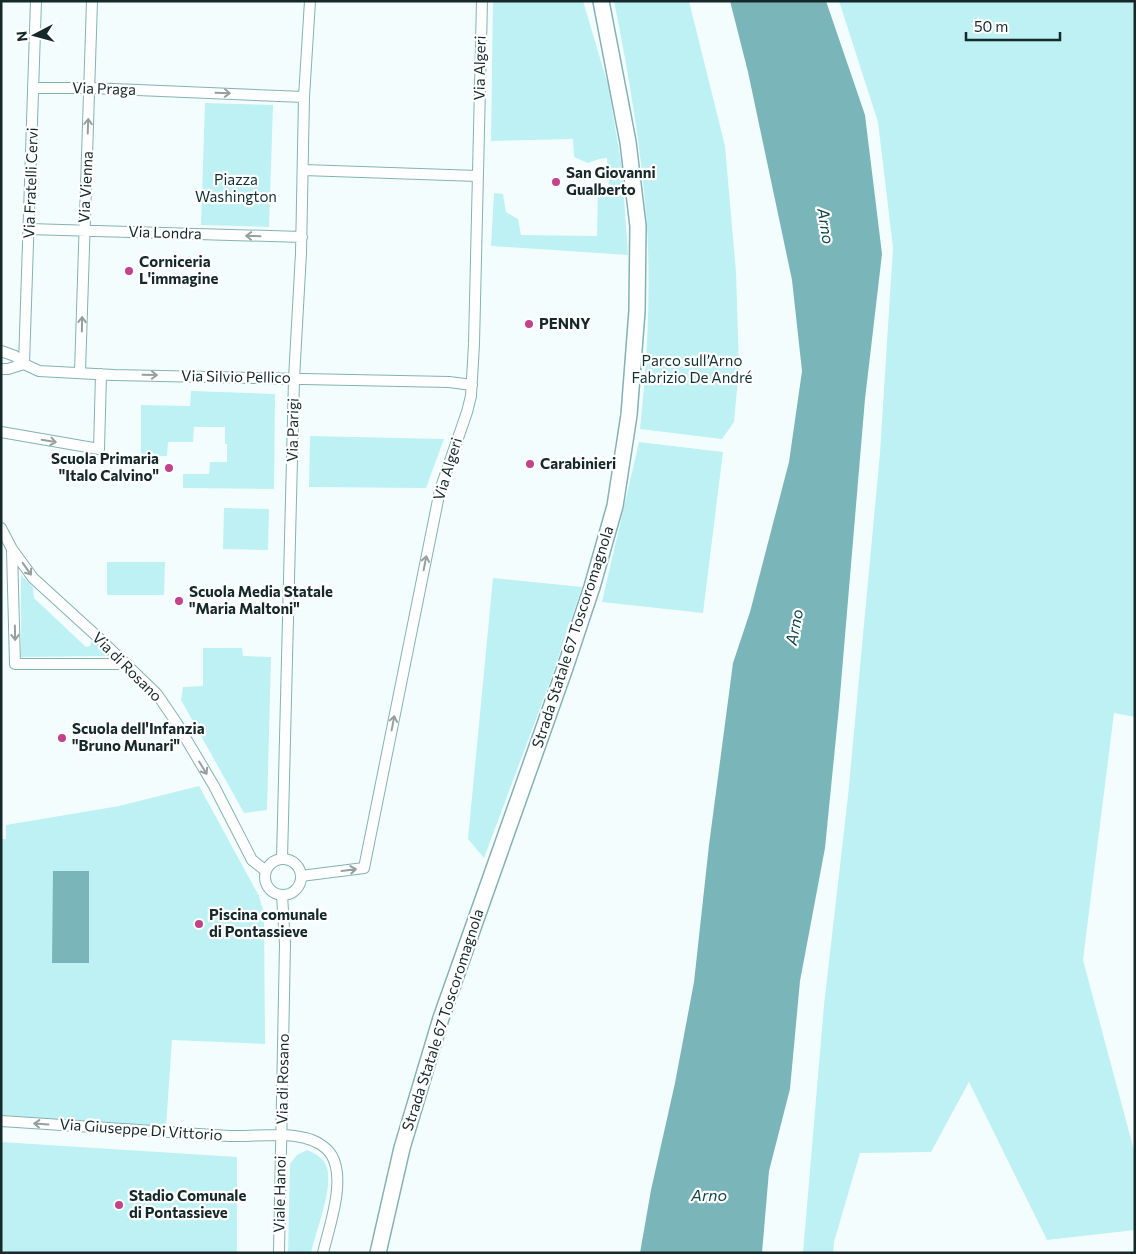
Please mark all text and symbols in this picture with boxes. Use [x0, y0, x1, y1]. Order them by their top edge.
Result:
north arrow [10, 10, 60, 60]
scale bar [966, 10, 1060, 42]
text: 50 m [974, 17, 1008, 35]
text: N [13, 30, 31, 43]
street label: Via Algeri [469, 35, 489, 101]
street label: Via Praga [72, 78, 136, 98]
one-way arrow [214, 88, 231, 98]
one-way arrow [84, 119, 93, 135]
street label: Via Fratelli Cervi [19, 127, 41, 239]
street label: Via Vienna [74, 151, 96, 223]
place label: San Giovanni Gualberto [566, 163, 656, 198]
park label: Piazza Washington [195, 170, 277, 205]
marker: San Giovanni Gualberto [550, 176, 562, 188]
water label: Arno [814, 206, 839, 245]
street label: Via Londra [128, 222, 202, 242]
one-way arrow [245, 231, 262, 241]
place label: Corniceria L'immagine [139, 252, 218, 287]
marker: Corniceria L'immagine [123, 265, 135, 277]
place label: PENNY [539, 314, 590, 332]
one-way arrow [77, 316, 87, 332]
marker: PENNY [523, 318, 535, 330]
park label: Parco sull’Arno Fabrizio De André [631, 351, 753, 386]
street label: Via Silvio Pellico [181, 366, 291, 386]
one-way arrow [141, 371, 157, 380]
street label: Via Parigi [282, 398, 302, 462]
street label: Via Algeri [429, 435, 465, 502]
one-way arrow [41, 436, 57, 446]
place label: Scuola Primaria "Italo Calvino" [51, 449, 159, 484]
place label: Carabinieri [540, 454, 616, 472]
marker: Carabinieri [524, 458, 536, 470]
marker: Scuola Primaria "Italo Calvino" [163, 462, 175, 474]
street label: Strada Statale 67 Toscoromagnola [528, 523, 617, 750]
one-way arrow [420, 556, 430, 572]
one-way arrow [22, 562, 32, 576]
place label: Scuola Media Statale "Maria Maltoni" [189, 582, 333, 617]
marker: Scuola Media Statale "Maria Maltoni" [173, 595, 185, 607]
water label: Arno [781, 607, 806, 647]
one-way arrow [10, 624, 19, 640]
street label: Via di Rosano [89, 628, 166, 705]
one-way arrow [388, 715, 398, 731]
place label: Scuola dell'Infanzia "Bruno Munari" [72, 719, 205, 754]
marker: Scuola dell'Infanzia "Bruno Munari" [56, 732, 68, 744]
one-way arrow [198, 760, 208, 774]
one-way arrow [341, 864, 357, 874]
place label: Piscina comunale di Pontassieve [209, 905, 327, 940]
street label: Strada Statale 67 Toscoromagnola [398, 906, 487, 1133]
marker: Piscina comunale di Pontassieve [193, 918, 205, 930]
street label: Via di Rosano [272, 1033, 292, 1125]
street label: Via Giuseppe Di Vittorio [59, 1114, 223, 1144]
one-way arrow [33, 1119, 49, 1128]
street label: Viale Hanoi [269, 1155, 289, 1233]
water label: Arno [690, 1185, 727, 1204]
place label: Stadio Comunale di Pontassieve [129, 1186, 246, 1221]
marker: Stadio Comunale di Pontassieve [113, 1199, 125, 1211]

